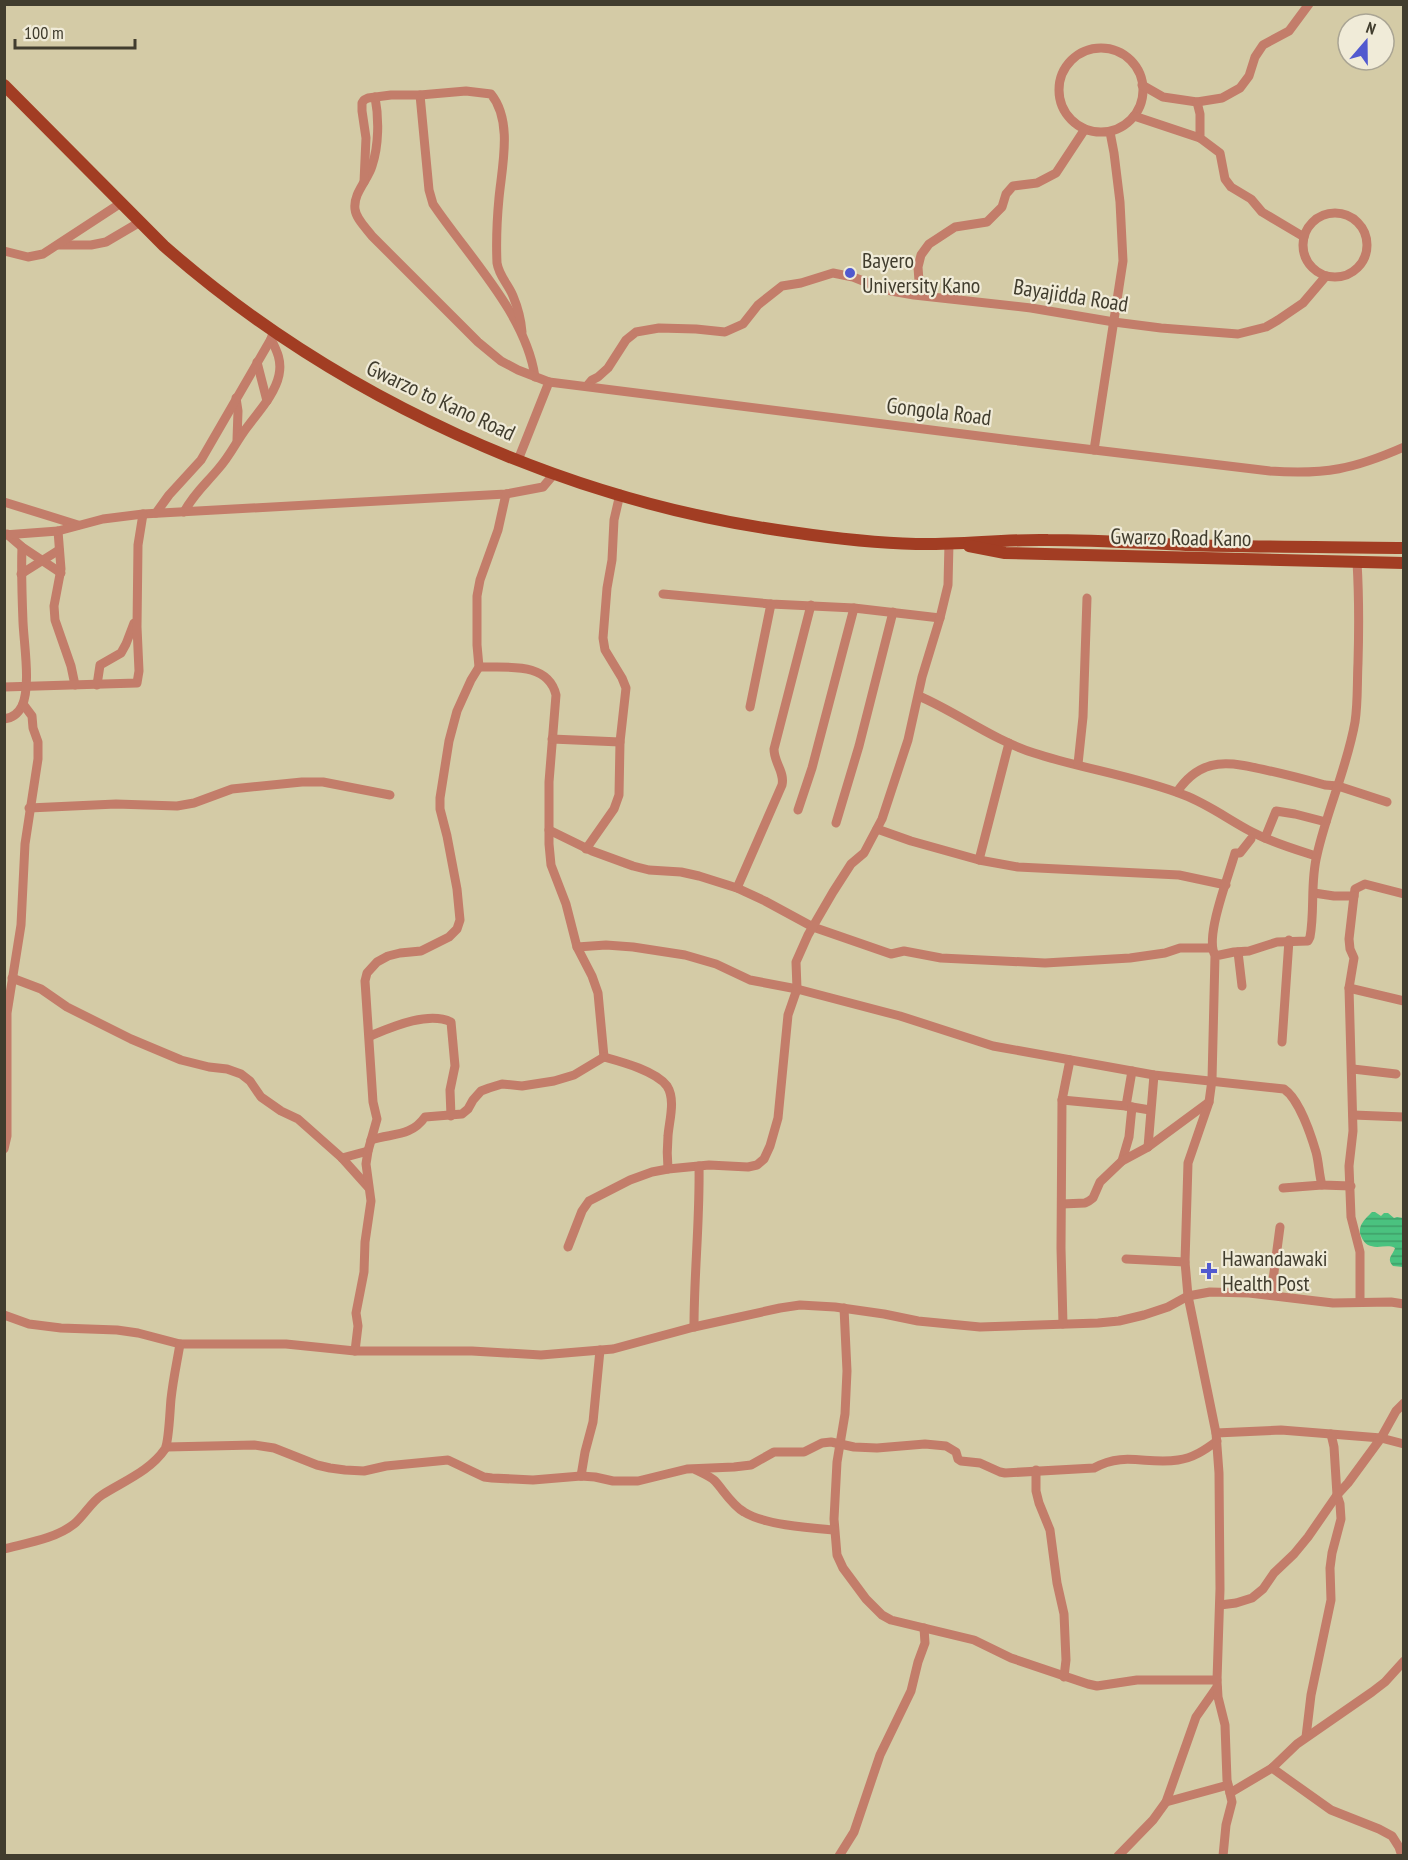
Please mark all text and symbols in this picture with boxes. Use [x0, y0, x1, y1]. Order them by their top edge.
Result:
scale bar [15, 12, 135, 50]
north arrow [1336, 12, 1396, 72]
text: N [1364, 17, 1379, 39]
text: 100 m [24, 21, 64, 44]
place label: Bayero University Kano [862, 246, 980, 299]
marker: Bayero University Kano [843, 266, 857, 280]
street label: Bayajidda Road [1012, 272, 1130, 318]
street label: Gwarzo to Kano Road [362, 353, 520, 447]
street label: Gongola Road [885, 391, 993, 431]
street label: Gwarzo Road Kano [1110, 522, 1252, 552]
place label: Hawandawaki Health Post [1222, 1244, 1327, 1297]
marker: Hawandawaki Health Post [1200, 1262, 1218, 1280]

